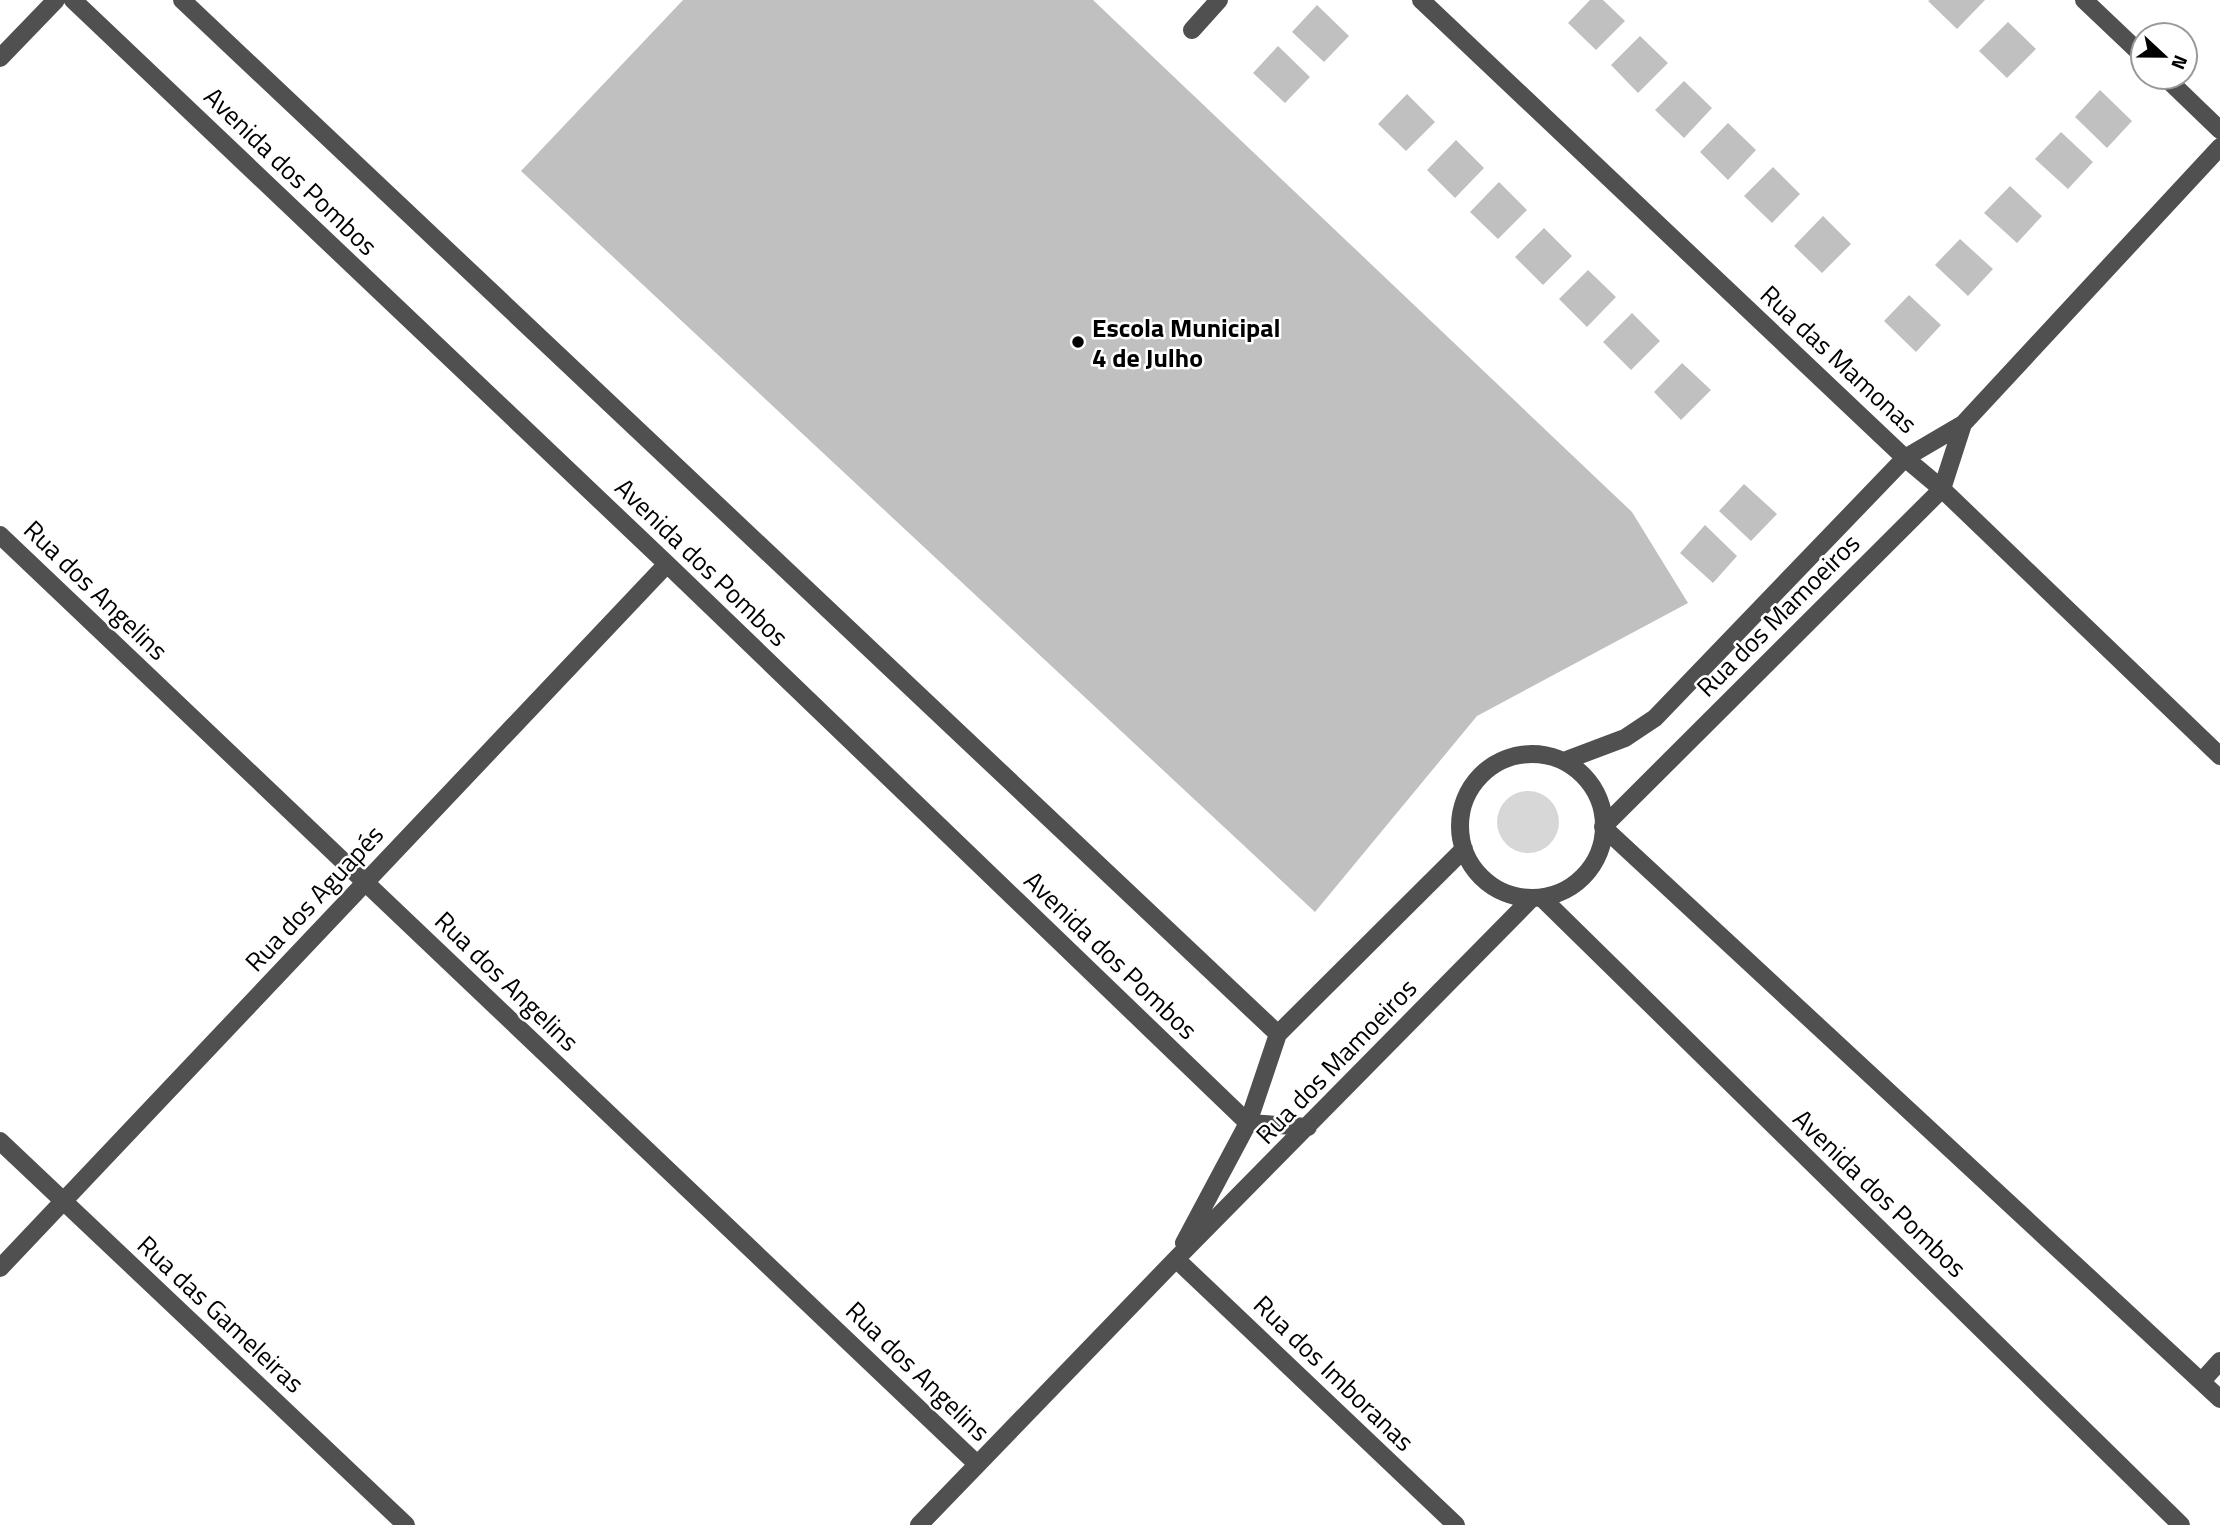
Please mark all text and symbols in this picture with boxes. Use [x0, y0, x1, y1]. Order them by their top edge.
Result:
north arrow [2129, 21, 2199, 91]
text: N [2164, 51, 2196, 74]
street label: Avenida dos Pombos [195, 78, 387, 264]
street label: Rua das Mamonas [1752, 276, 1926, 442]
place label: Escola Municipal 4 de Julho [1092, 308, 1281, 377]
marker: Escola Municipal 4 de Julho [1070, 334, 1086, 350]
street label: Avenida dos Pombos [606, 469, 798, 655]
street label: Rua dos Angelins [15, 511, 177, 669]
street label: Rua dos Mamoeiros [1687, 524, 1869, 706]
street label: Rua dos Aguapés [236, 816, 392, 980]
street label: Avenida dos Pombos [1015, 862, 1207, 1048]
street label: Rua dos Angelins [426, 902, 588, 1060]
street label: Rua dos Mamoeiros [1246, 969, 1426, 1153]
street label: Avenida dos Pombos [1784, 1100, 1976, 1286]
street label: Rua das Gameleiras [129, 1226, 313, 1402]
street label: Rua dos Imboranas [1245, 1286, 1423, 1460]
street label: Rua dos Angelins [837, 1292, 999, 1450]

